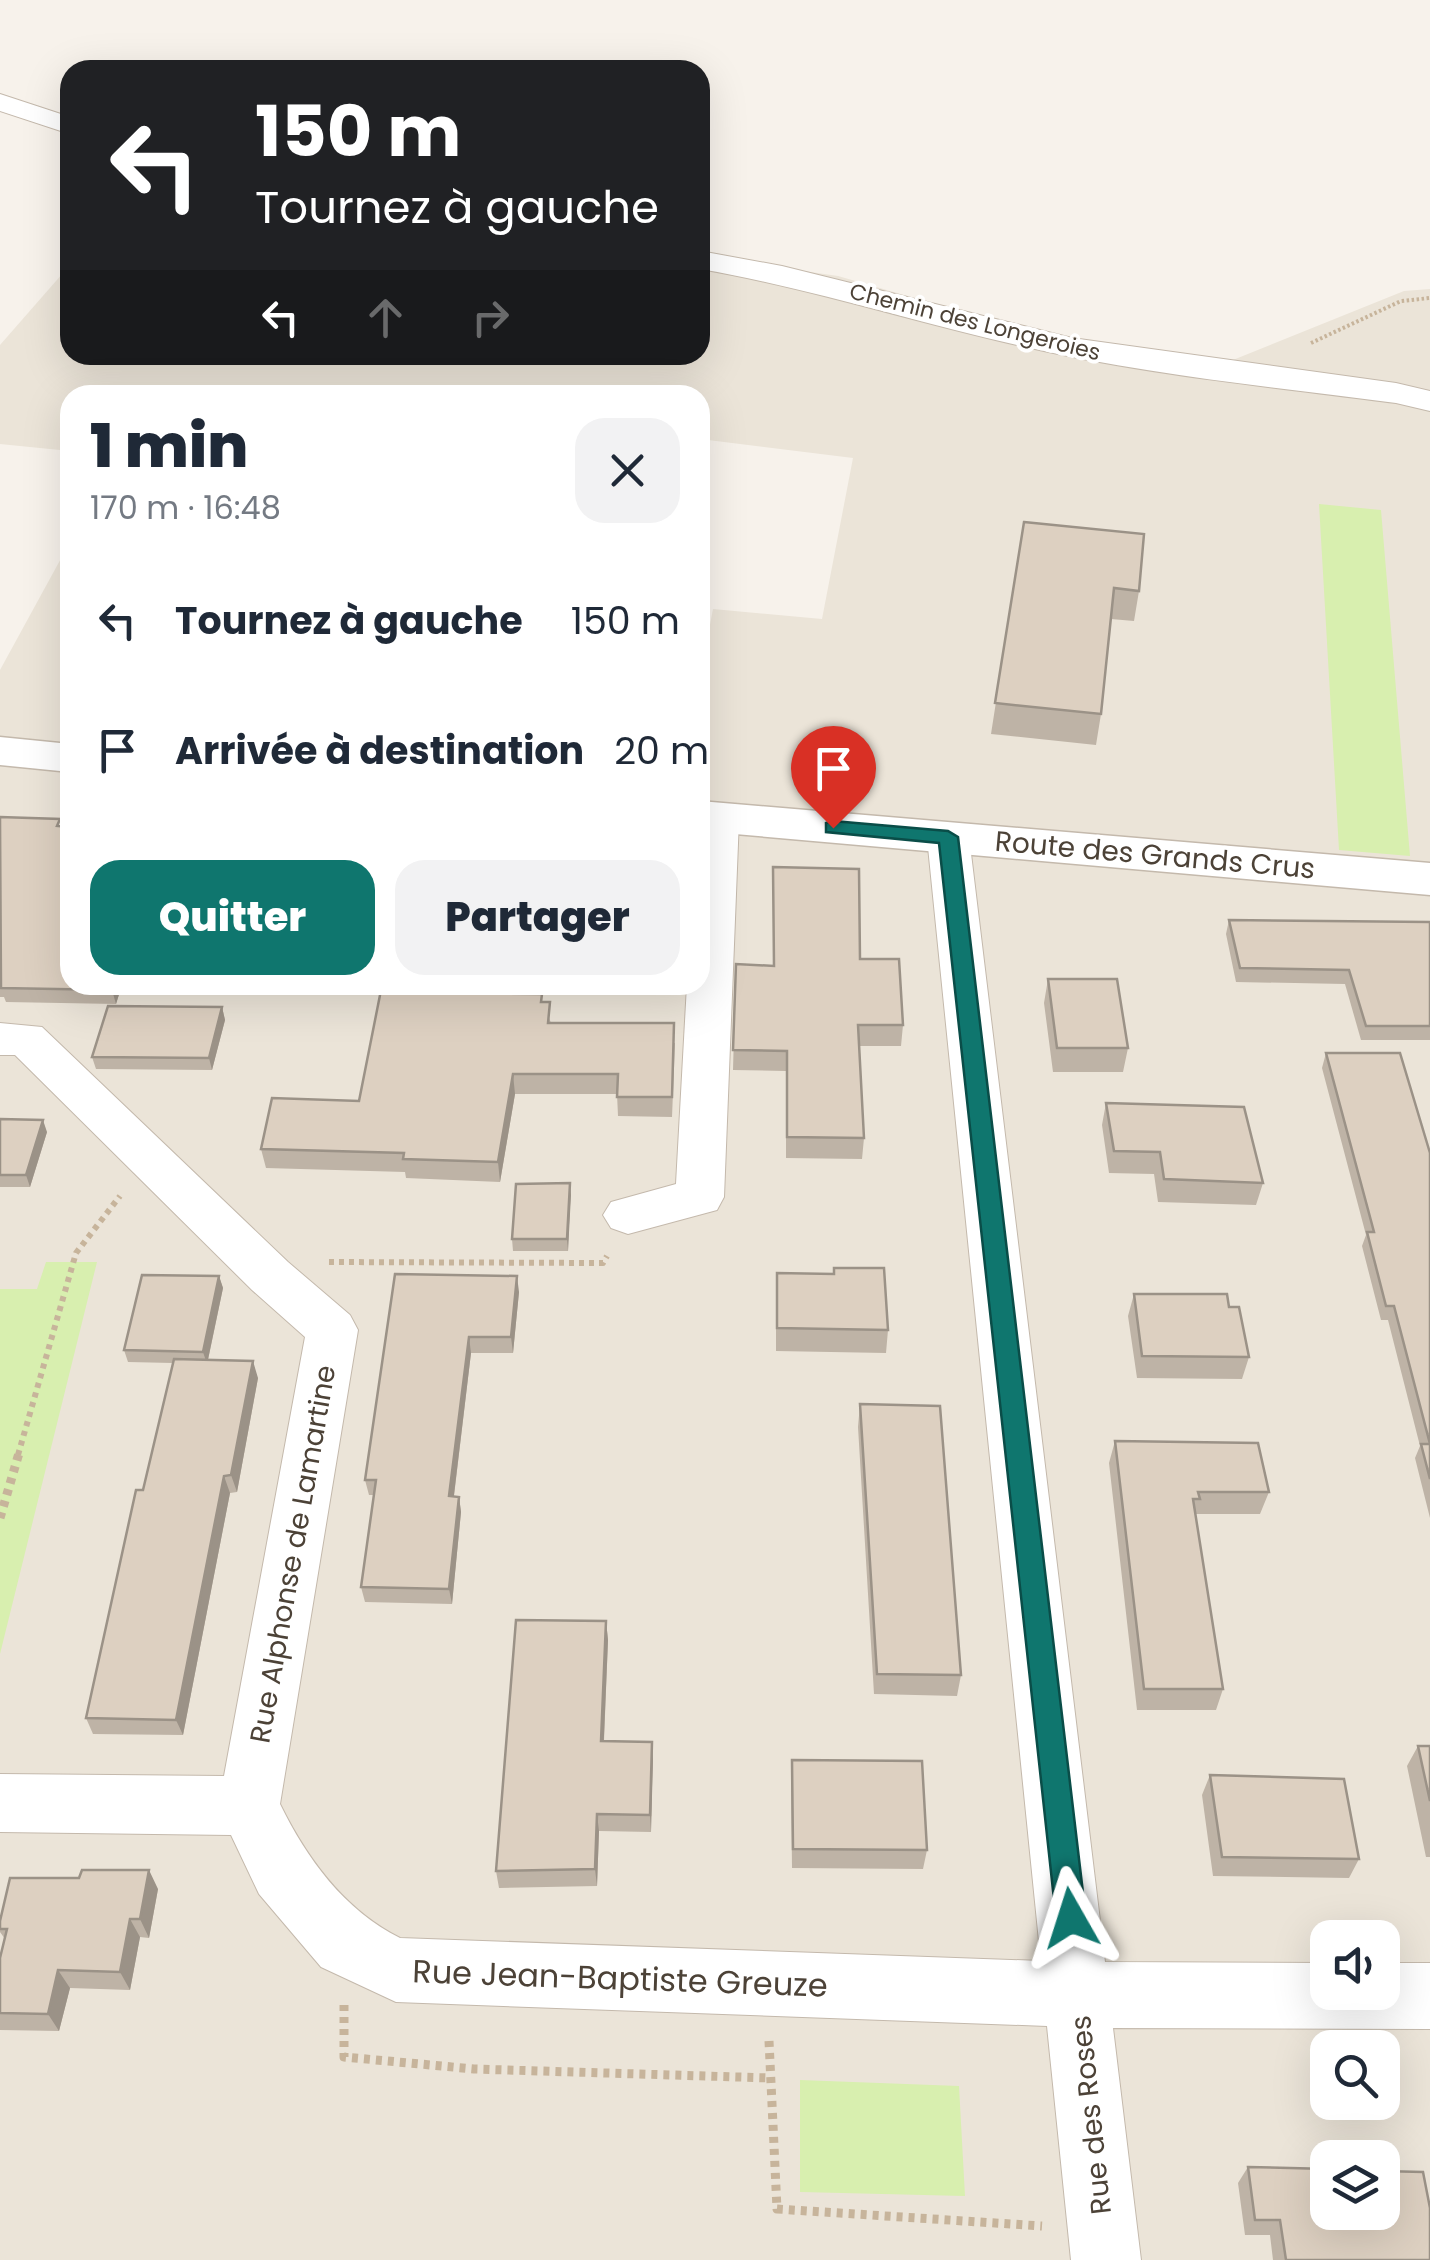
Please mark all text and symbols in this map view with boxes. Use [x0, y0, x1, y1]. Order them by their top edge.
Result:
text: 150 m [255, 82, 461, 181]
icon: left [90, 100, 220, 230]
text: Tournez à gauche [255, 176, 659, 239]
street label: Chemin des Longeroies [846, 276, 1104, 368]
icon: left [253, 290, 308, 345]
icon: ahead [358, 290, 413, 345]
icon: right [463, 290, 518, 345]
text: 1 min [90, 404, 248, 488]
button: close [575, 418, 680, 523]
text: 170 m · 16:48 [90, 485, 281, 530]
icon: left [90, 593, 145, 648]
text: Tournez à gauche [175, 594, 523, 647]
text: 150 m [571, 594, 680, 647]
icon: arrive [90, 723, 145, 778]
text: Arrivée à destination [175, 724, 584, 777]
text: 20 m [614, 724, 709, 777]
pin [791, 726, 876, 829]
icon: arrive [806, 741, 861, 796]
street label: Route des Grands Crus [993, 822, 1317, 888]
button: Quitter [90, 860, 375, 975]
button: Partager [395, 860, 680, 975]
street label: Rue Alphonse de Lamartine [241, 1362, 345, 1746]
position arrow [1019, 1866, 1123, 1970]
map controls [1310, 1920, 1400, 2230]
button: sound [1310, 1920, 1400, 2010]
street label: Rue Jean-Baptiste Greuze [412, 1948, 828, 2008]
street label: Rue des Roses [1061, 2014, 1121, 2216]
button: search [1310, 2030, 1400, 2120]
button: layers [1310, 2140, 1400, 2230]

